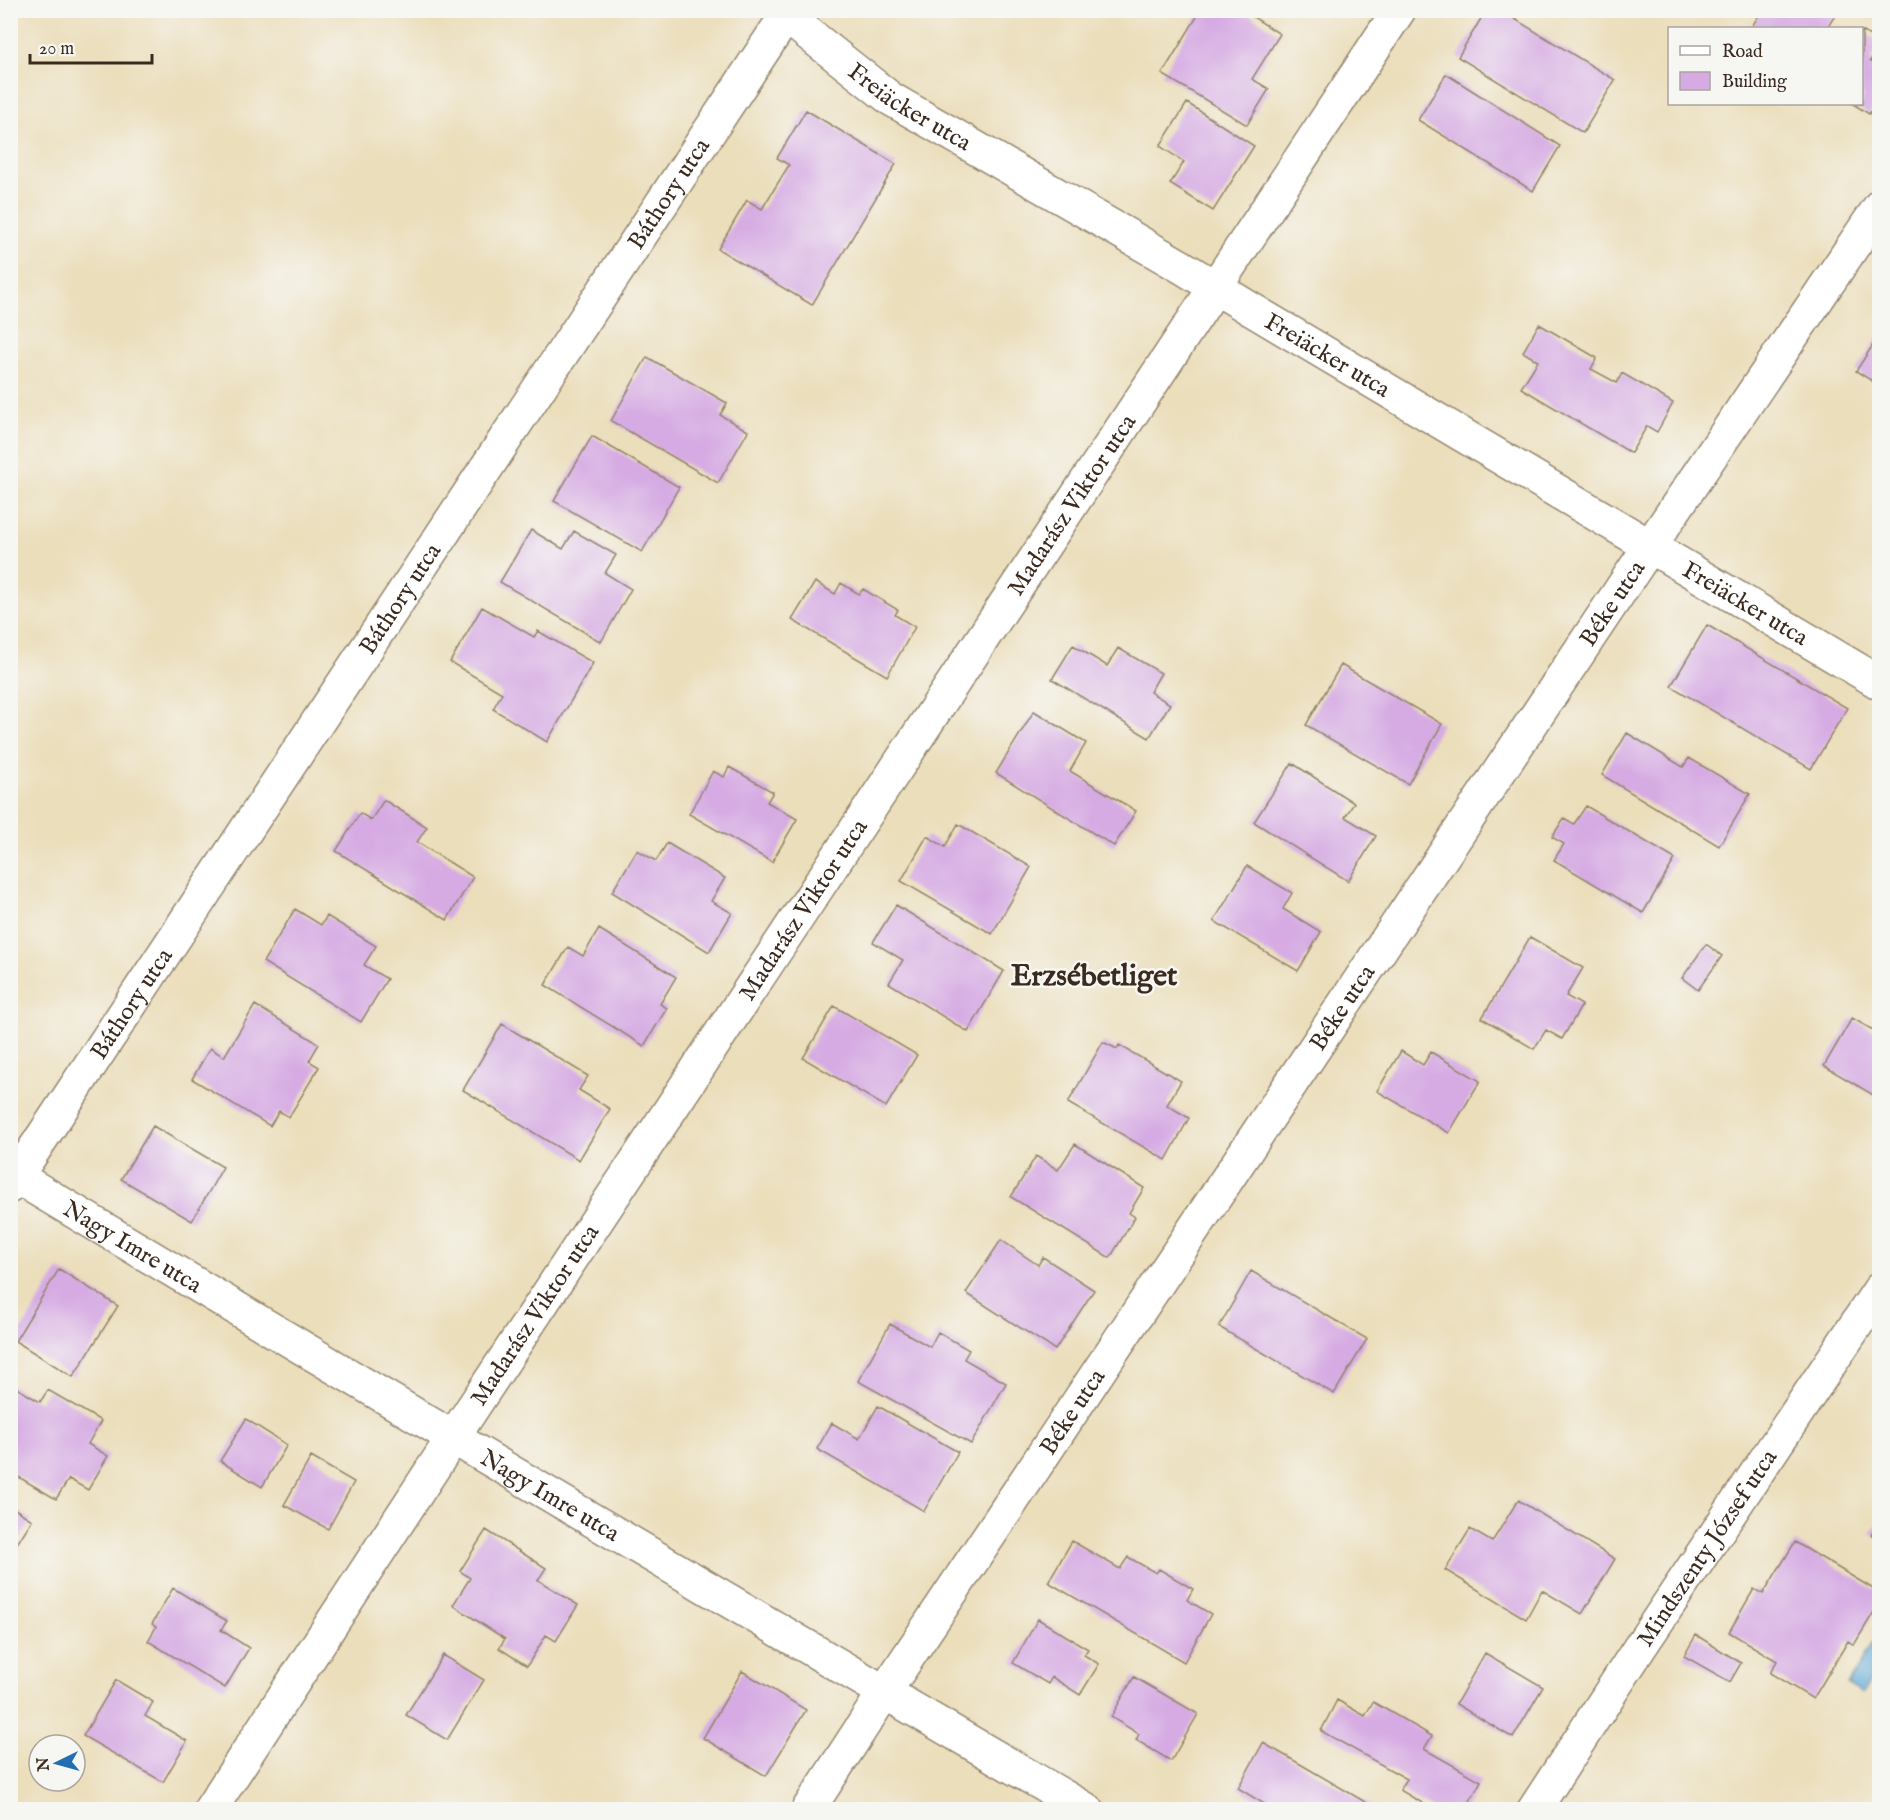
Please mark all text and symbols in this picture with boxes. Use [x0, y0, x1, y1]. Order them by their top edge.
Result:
scale bar [30, 27, 152, 65]
legend [1668, 27, 1863, 105]
text: 20 m [39, 38, 74, 61]
text: Road [1722, 41, 1763, 64]
street label: Freiäcker utca [841, 57, 977, 159]
text: Building [1722, 71, 1787, 94]
street label: Báthory utca [621, 132, 718, 256]
street label: Freiäcker utca [1258, 307, 1396, 406]
street label: Madarász Viktor utca [1001, 408, 1144, 602]
street label: Báthory utca [353, 537, 449, 661]
street label: Béke utca [1573, 554, 1653, 653]
street label: Freiäcker utca [1676, 555, 1814, 654]
street label: Madarász Viktor utca [733, 813, 876, 1007]
street label: Báthory utca [84, 942, 181, 1066]
district label: Erzsébetliget [1011, 958, 1178, 996]
street label: Béke utca [1303, 959, 1383, 1057]
street label: Nagy Imre utca [57, 1194, 208, 1302]
street label: Madarász Viktor utca [464, 1218, 607, 1412]
street label: Béke utca [1033, 1363, 1113, 1461]
street label: Nagy Imre utca [474, 1443, 625, 1550]
street label: Mindszenty József utca [1631, 1443, 1785, 1653]
north arrow [27, 1733, 87, 1793]
text: N [33, 1756, 55, 1773]

